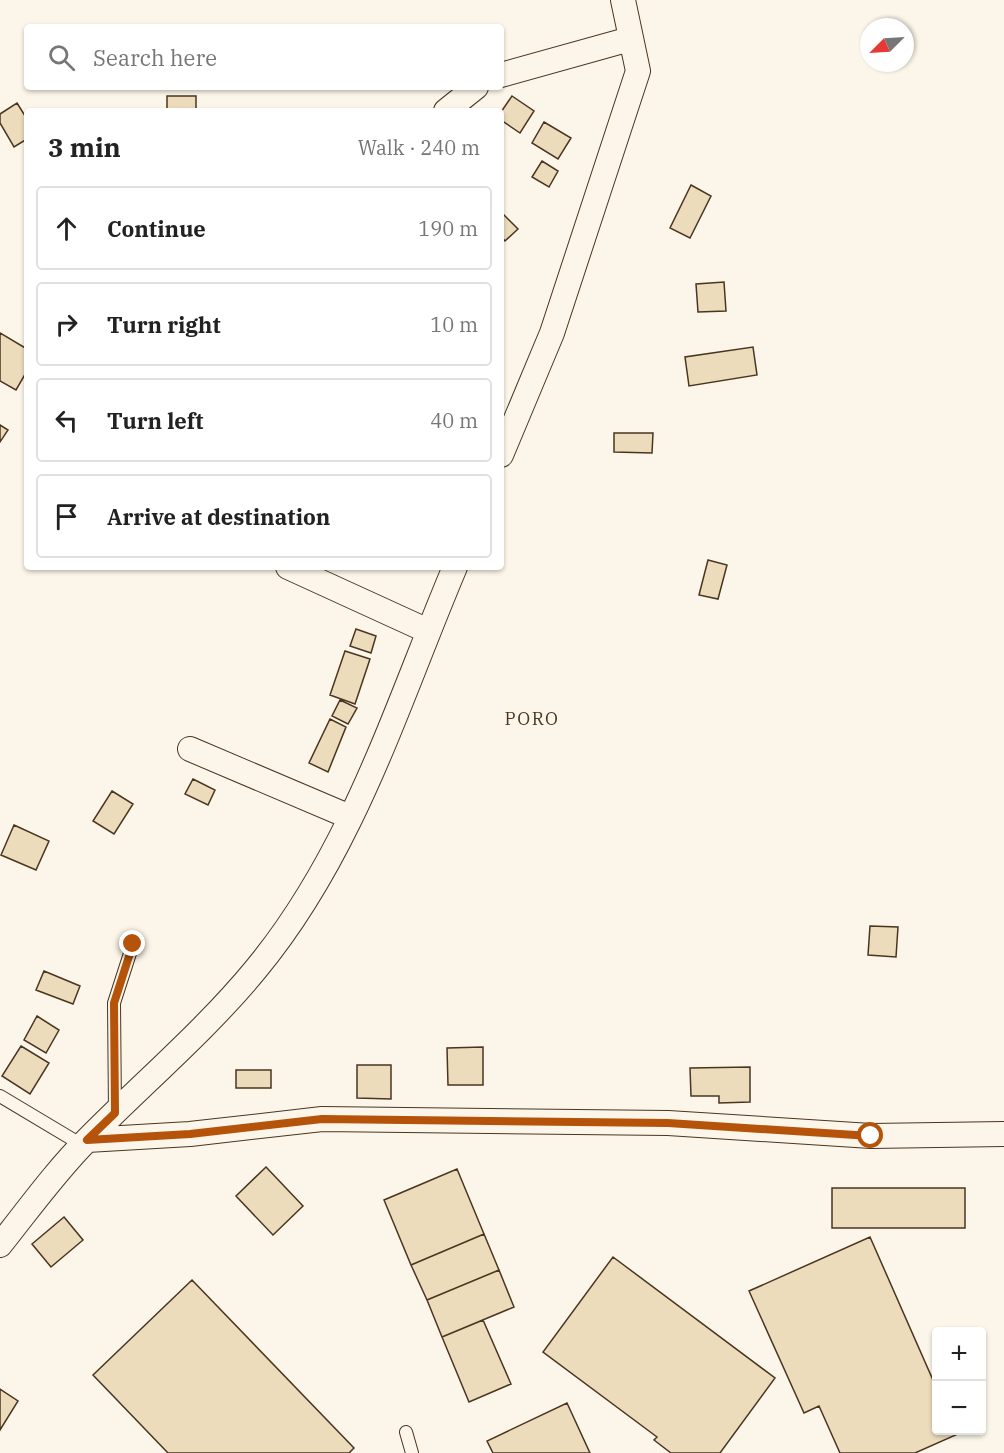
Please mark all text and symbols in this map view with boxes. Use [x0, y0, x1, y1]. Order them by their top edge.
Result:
north arrow [860, 18, 914, 72]
search box [24, 24, 504, 90]
icon: search [45, 41, 78, 74]
text: Search here [93, 43, 217, 72]
text: 3 min [48, 130, 121, 164]
text: Walk · 240 m [358, 134, 480, 161]
icon: ahead [50, 212, 83, 245]
text: Continue [107, 214, 206, 243]
text: 190 m [418, 215, 478, 242]
icon: right [50, 308, 83, 341]
text: Turn right [107, 310, 221, 339]
text: 10 m [430, 311, 478, 338]
icon: left [50, 404, 83, 437]
text: Turn left [107, 406, 203, 435]
text: 40 m [430, 407, 478, 434]
icon: arrive [50, 500, 83, 533]
text: Arrive at destination [107, 502, 330, 531]
district label: PORO [505, 707, 559, 730]
route end [119, 930, 145, 956]
route start [857, 1122, 883, 1148]
map controls [932, 1327, 986, 1435]
button: + [932, 1327, 986, 1381]
button: − [932, 1381, 986, 1435]

